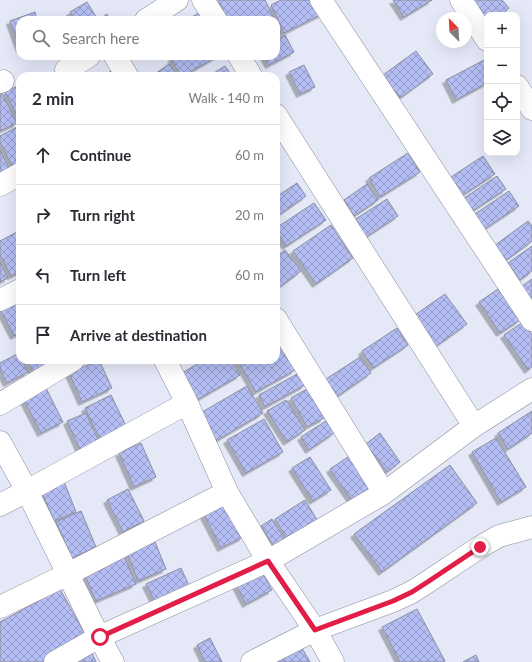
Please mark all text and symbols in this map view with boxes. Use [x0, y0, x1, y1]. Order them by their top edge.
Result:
north arrow [436, 12, 472, 48]
map controls [484, 12, 520, 156]
button: + [484, 12, 520, 48]
search box [16, 16, 280, 60]
icon: search [30, 27, 52, 49]
text: Search here [62, 29, 139, 47]
button: − [484, 48, 520, 84]
button: locate [484, 84, 520, 120]
text: 2 min [32, 88, 74, 109]
text: Walk · 140 m [188, 90, 264, 106]
button: layers [484, 120, 520, 156]
icon: ahead [32, 144, 54, 166]
text: Continue [70, 146, 131, 164]
text: 60 m [235, 147, 264, 163]
icon: right [32, 204, 54, 226]
text: Turn right [70, 206, 135, 224]
text: 20 m [235, 207, 264, 223]
icon: left [32, 264, 54, 286]
text: Turn left [70, 266, 126, 284]
text: 60 m [235, 267, 264, 283]
icon: arrive [32, 324, 54, 346]
text: Arrive at destination [70, 326, 207, 344]
route end [471, 538, 489, 556]
route start [91, 628, 109, 646]

